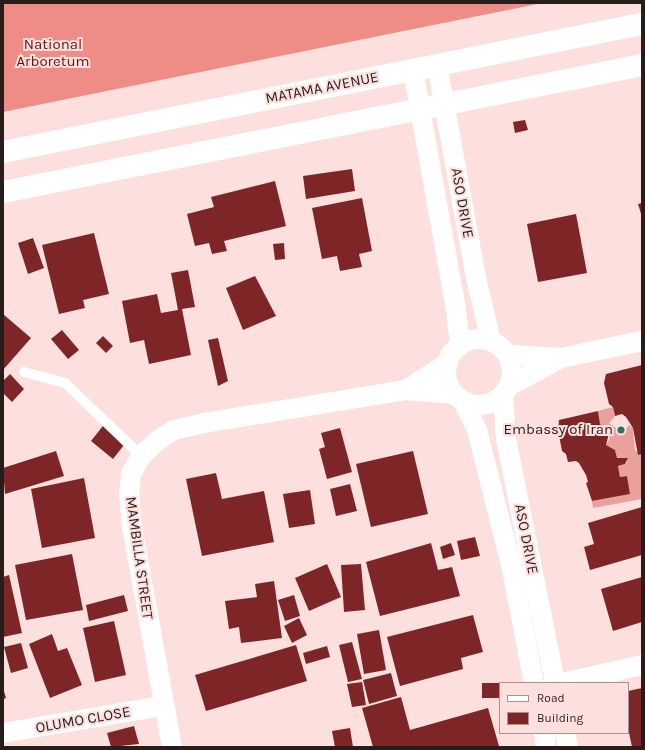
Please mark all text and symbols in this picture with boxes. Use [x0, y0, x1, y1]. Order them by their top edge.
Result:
park label: National Arboretum [16, 35, 90, 70]
street label: MATAMA AVENUE [264, 68, 380, 108]
street label: ASO DRIVE [447, 166, 477, 240]
place label: Embassy of Iran [504, 421, 613, 439]
marker: Embassy of Iran [616, 425, 626, 435]
street label: MAMBILLA STREET [121, 495, 157, 621]
street label: ASO DRIVE [510, 502, 542, 576]
legend [499, 682, 629, 734]
text: Road [537, 691, 565, 705]
street label: OLUMO CLOSE [34, 703, 132, 737]
text: Building [537, 711, 583, 725]

